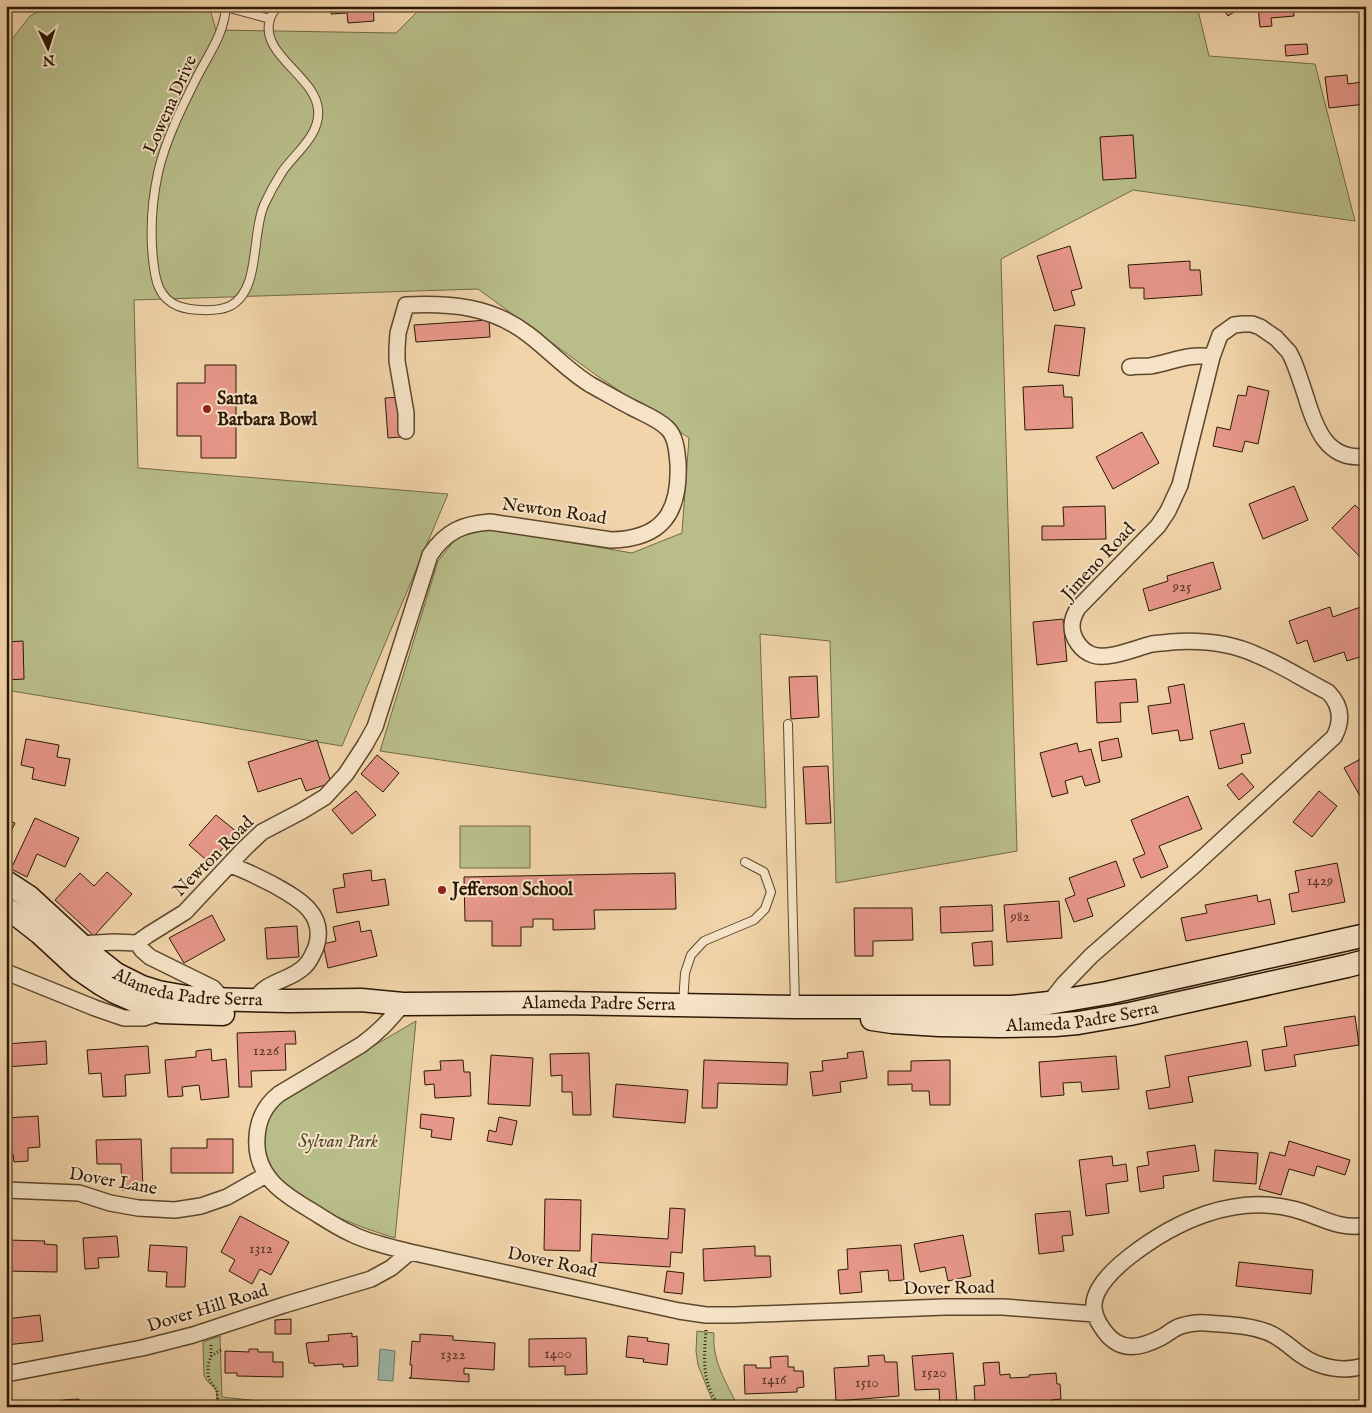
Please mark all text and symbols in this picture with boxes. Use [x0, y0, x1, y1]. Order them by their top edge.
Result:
north arrow [22, 22, 72, 72]
text: N [42, 51, 57, 69]
street label: Lowena Drive [139, 52, 203, 158]
place label: Santa Barbara Bowl [217, 388, 318, 432]
marker: Santa Barbara Bowl [201, 403, 213, 415]
street label: Newton Road [500, 493, 608, 531]
street label: Jimeno Road [1056, 518, 1141, 607]
house number: 925 [1172, 577, 1192, 596]
street label: Newton Road [169, 811, 260, 902]
house number: 1429 [1307, 871, 1333, 890]
place label: Jefferson School [450, 879, 574, 902]
marker: Jefferson School [436, 884, 448, 896]
house number: 982 [1009, 907, 1030, 926]
street label: Alameda Padre Serra [108, 962, 263, 1012]
street label: Alameda Padre Serra [521, 991, 676, 1016]
street label: Alameda Padre Serra [1005, 997, 1161, 1037]
house number: 1226 [253, 1041, 280, 1060]
park label: Sylvan Park [298, 1131, 378, 1154]
street label: Dover Lane [67, 1163, 159, 1201]
house number: 1312 [249, 1239, 273, 1258]
street label: Dover Road [505, 1242, 599, 1284]
street label: Dover Road [903, 1277, 995, 1301]
street label: Dover Hill Road [145, 1280, 272, 1338]
house number: 1400 [544, 1344, 572, 1363]
house number: 1322 [440, 1345, 466, 1364]
house number: 1520 [921, 1363, 947, 1382]
house number: 1416 [762, 1370, 787, 1389]
house number: 1510 [855, 1373, 879, 1392]

